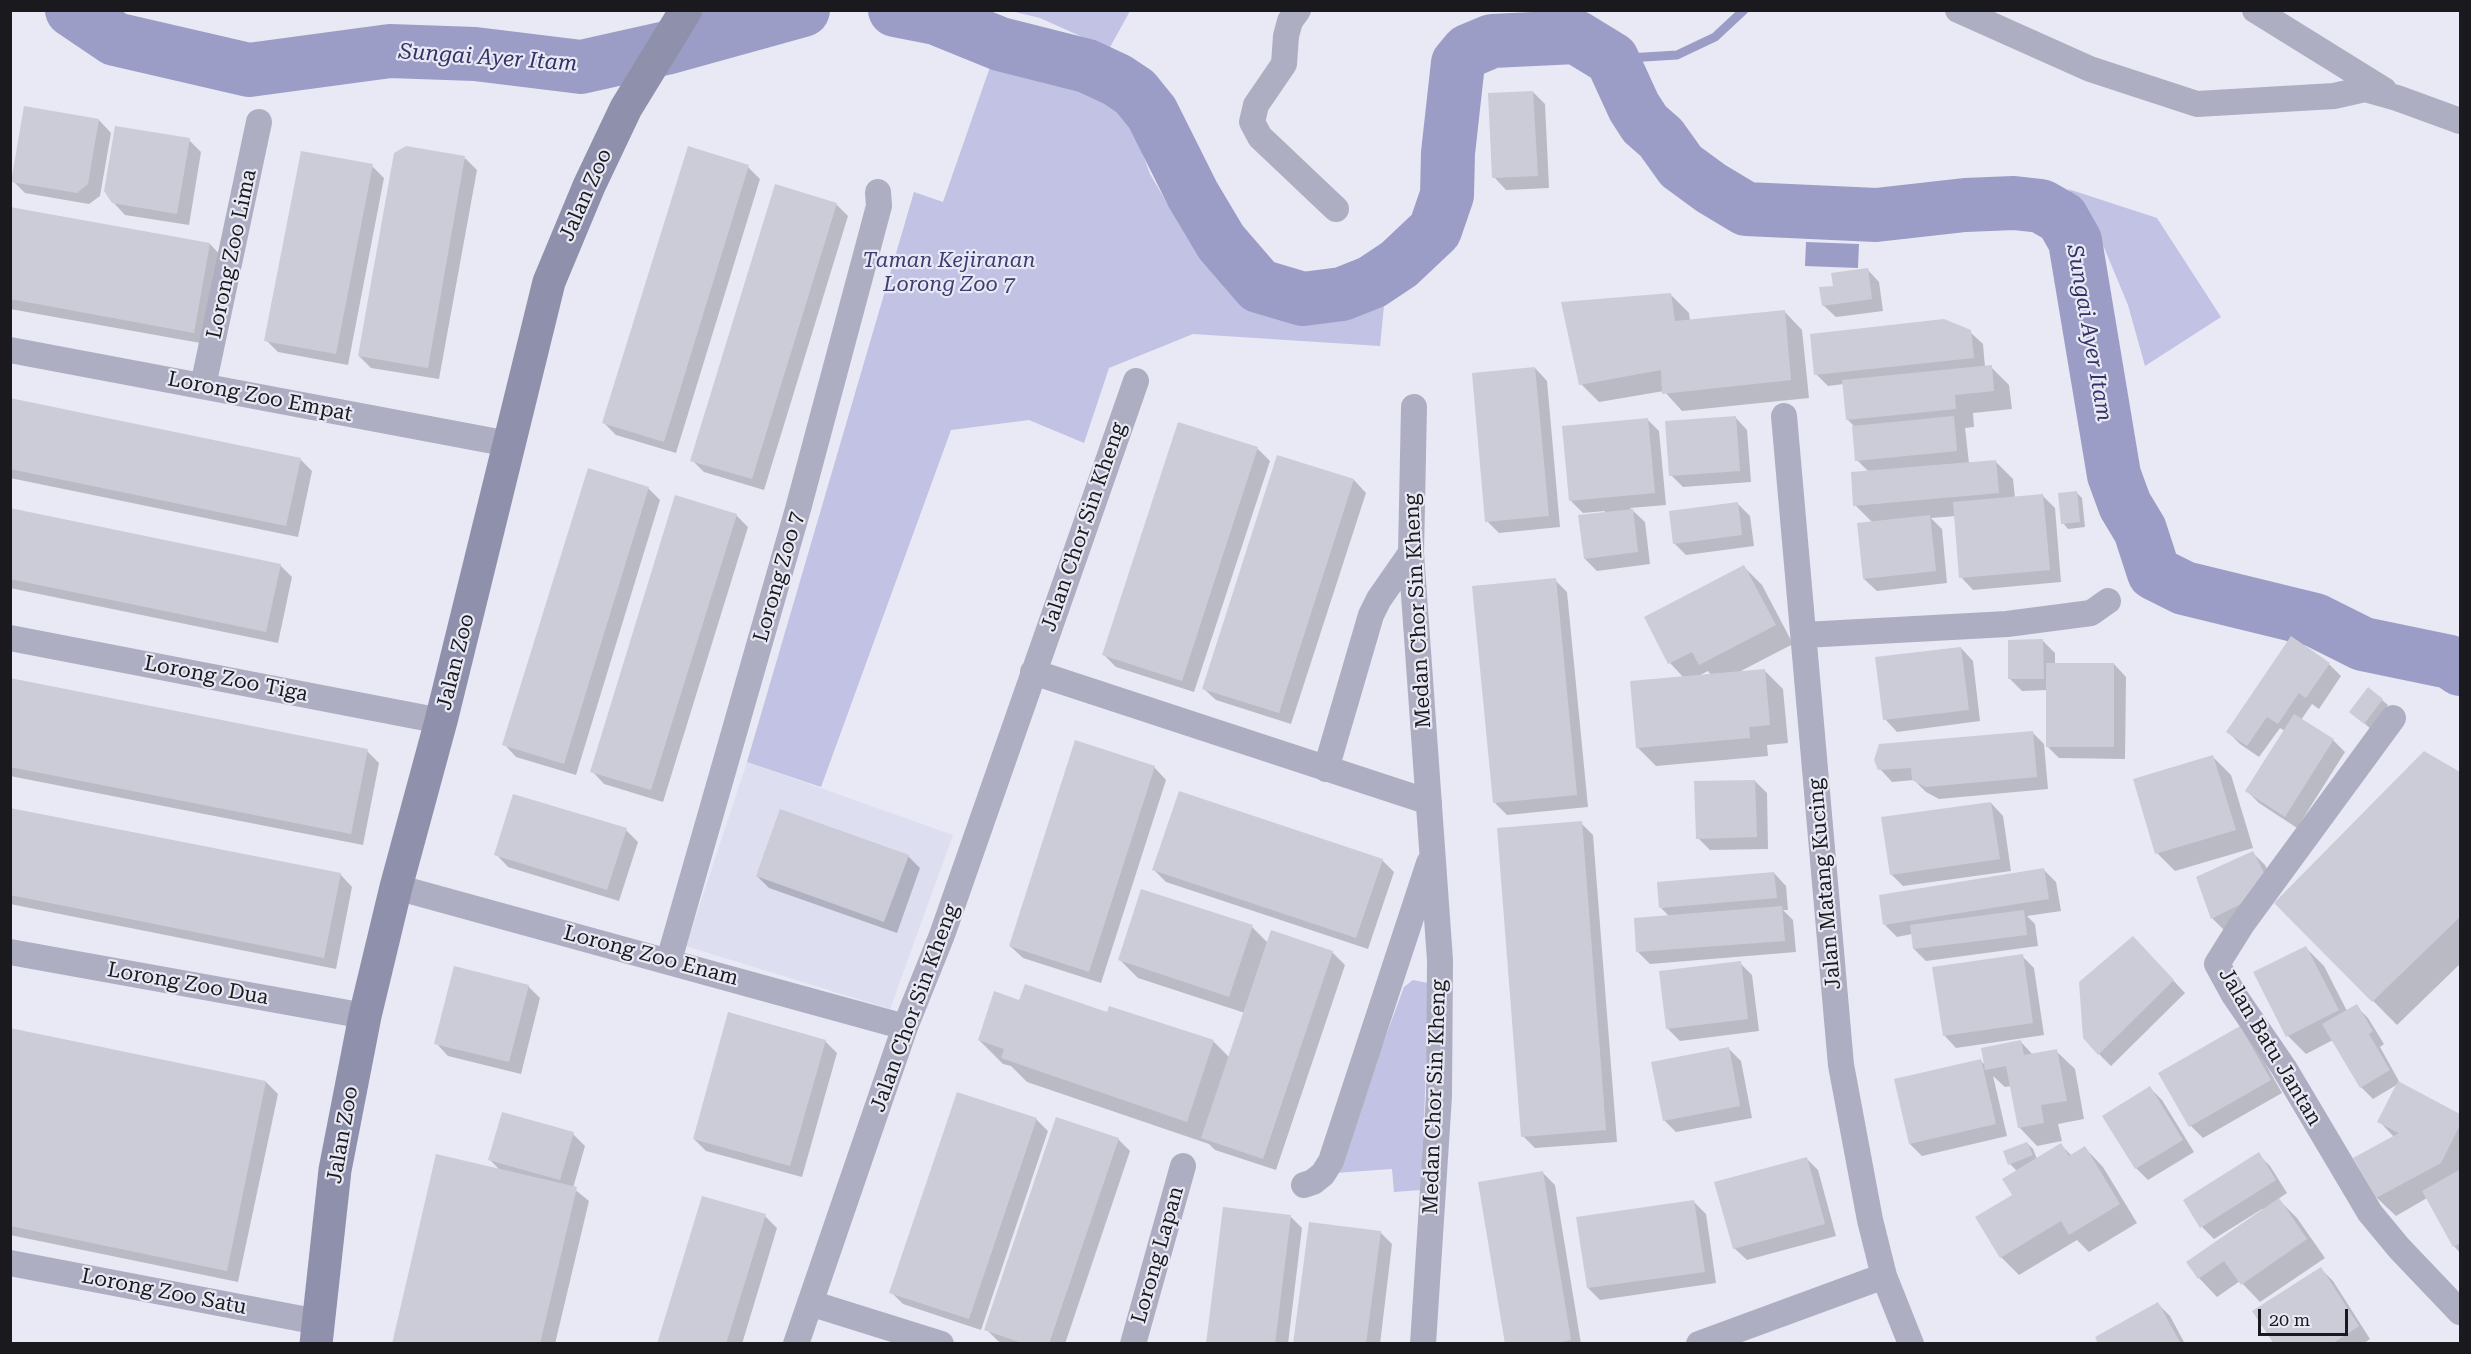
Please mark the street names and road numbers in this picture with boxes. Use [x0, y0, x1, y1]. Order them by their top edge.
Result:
street label: Jalan Zoo [554, 145, 618, 245]
street label: Lorong Zoo Lima [202, 167, 262, 341]
street label: Lorong Zoo Empat [166, 367, 354, 427]
street label: Jalan Chor Sin Kheng [1036, 419, 1132, 635]
street label: Medan Chor Sin Kheng [1399, 493, 1437, 729]
street label: Lorong Zoo 7 [748, 509, 810, 645]
street label: Jalan Zoo [432, 611, 480, 713]
street label: Lorong Zoo Tiga [142, 651, 310, 707]
street label: Jalan Matang Kucing [1803, 777, 1847, 991]
street label: Jalan Chor Sin Kheng [866, 901, 964, 1115]
street label: Lorong Zoo Enam [561, 921, 741, 991]
street label: Lorong Zoo Dua [105, 957, 271, 1011]
street label: Jalan Batu Jantan [2213, 963, 2327, 1131]
street label: Medan Chor Sin Kheng [1418, 979, 1452, 1215]
street label: Jalan Zoo [322, 1084, 364, 1186]
street label: Lorong Lapan [1126, 1184, 1190, 1326]
street label: Lorong Zoo Satu [79, 1264, 249, 1320]

